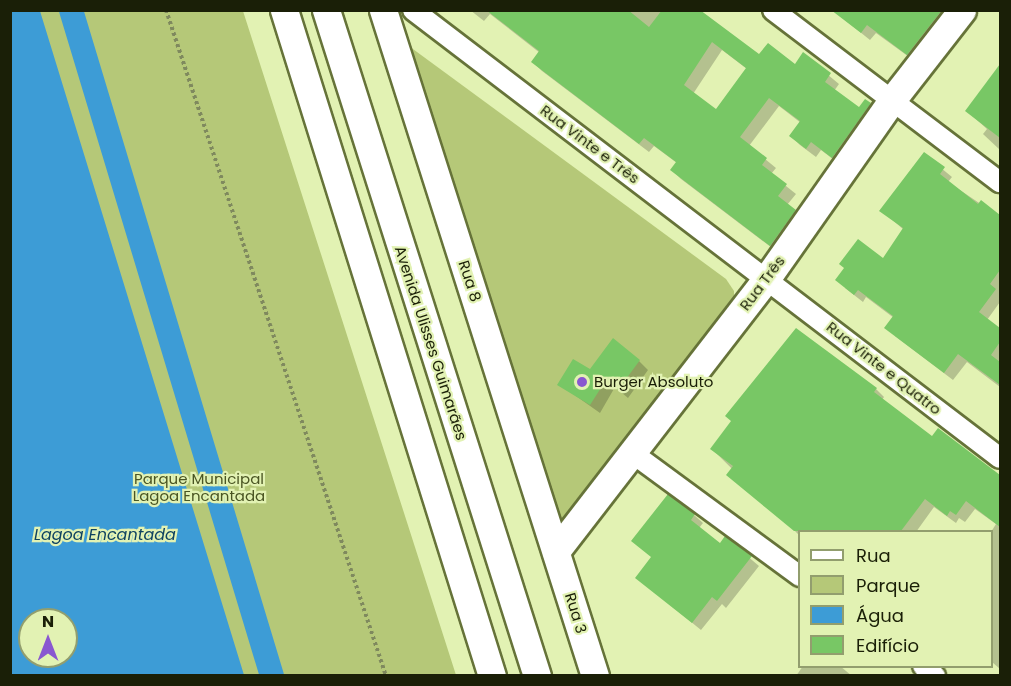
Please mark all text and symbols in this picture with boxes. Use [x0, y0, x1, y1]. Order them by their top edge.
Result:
street label: Rua Vinte e Três [537, 101, 643, 187]
street label: Avenida Ulisses Guimarães [391, 244, 471, 442]
street label: Rua Três [736, 252, 788, 314]
street label: Rua 8 [455, 258, 485, 304]
street label: Rua Vinte e Quatro [823, 318, 945, 418]
place label: Burger Absoluto [594, 373, 713, 391]
marker: Burger Absoluto [575, 375, 589, 389]
park label: Parque Municipal Lagoa Encantada [133, 469, 265, 504]
water label: Lagoa Encantada [34, 525, 176, 545]
legend [798, 530, 993, 668]
text: Rua [856, 543, 891, 568]
text: Parque [856, 573, 920, 598]
street label: Rua 3 [561, 590, 591, 636]
text: Água [856, 603, 904, 628]
north arrow [18, 608, 78, 668]
text: N [42, 610, 54, 633]
text: Edifício [856, 633, 919, 658]

